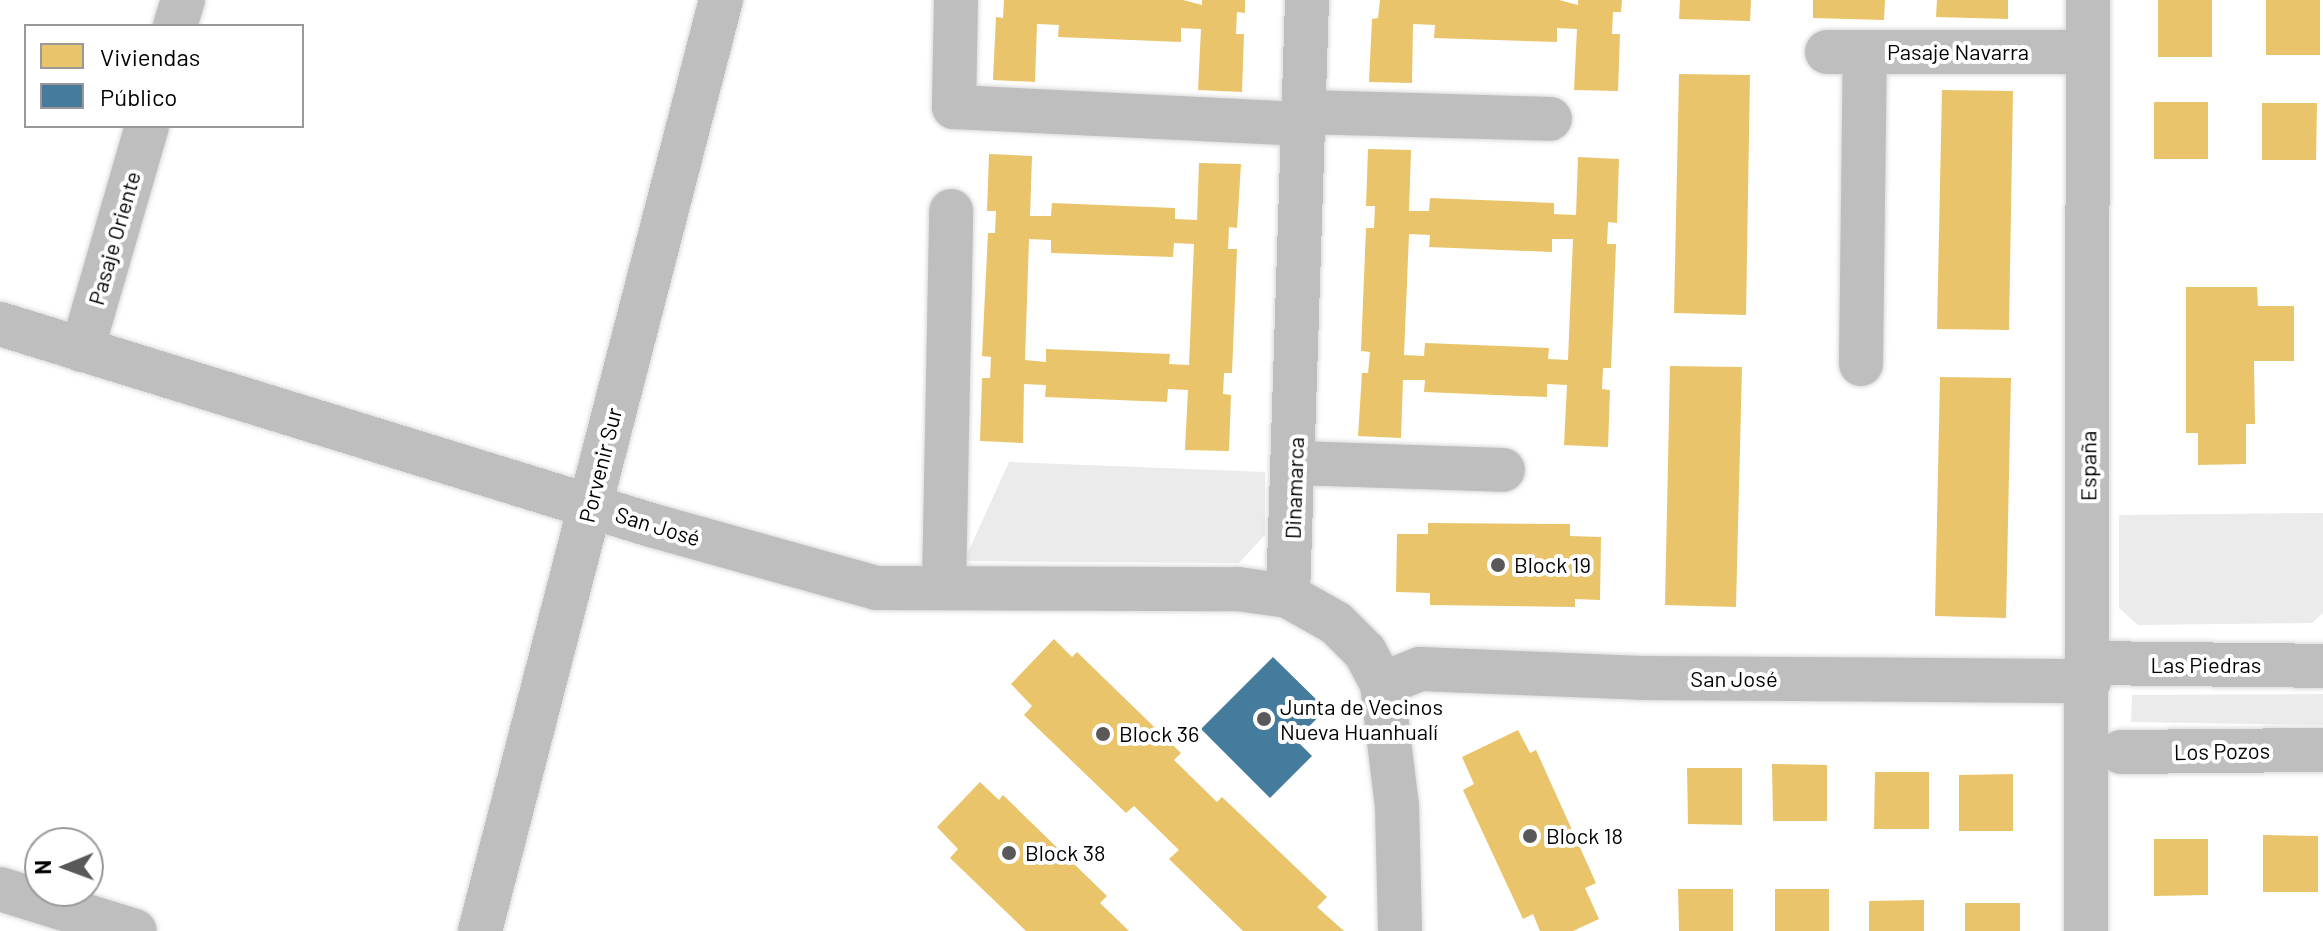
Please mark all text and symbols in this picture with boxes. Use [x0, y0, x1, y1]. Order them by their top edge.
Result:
legend [24, 24, 304, 128]
street label: Pasaje Navarra [1887, 39, 2029, 65]
text: Viviendas [100, 42, 200, 71]
text: Público [100, 82, 177, 111]
street label: Pasaje Oriente [82, 168, 146, 308]
street label: Porvenir Sur [573, 405, 627, 525]
street label: España [2075, 431, 2101, 501]
street label: Dinamarca [1279, 436, 1309, 540]
street label: San José [612, 501, 704, 551]
place label: Block 19 [1514, 552, 1591, 578]
marker: Block 19 [1489, 556, 1507, 574]
street label: Las Piedras [2151, 652, 2261, 678]
street label: San José [1690, 666, 1778, 692]
place label: Junta de Vecinos Nueva Huanhualí [1280, 693, 1443, 744]
marker: Junta de Vecinos Nueva Huanhualí [1255, 710, 1273, 728]
place label: Block 36 [1119, 721, 1199, 747]
marker: Block 36 [1094, 725, 1112, 743]
street label: Los Pozos [2174, 737, 2270, 765]
place label: Block 18 [1546, 823, 1623, 849]
north arrow [24, 827, 104, 907]
marker: Block 18 [1521, 827, 1539, 845]
place label: Block 38 [1025, 840, 1105, 866]
marker: Block 38 [1000, 844, 1018, 862]
text: N [29, 860, 55, 875]

